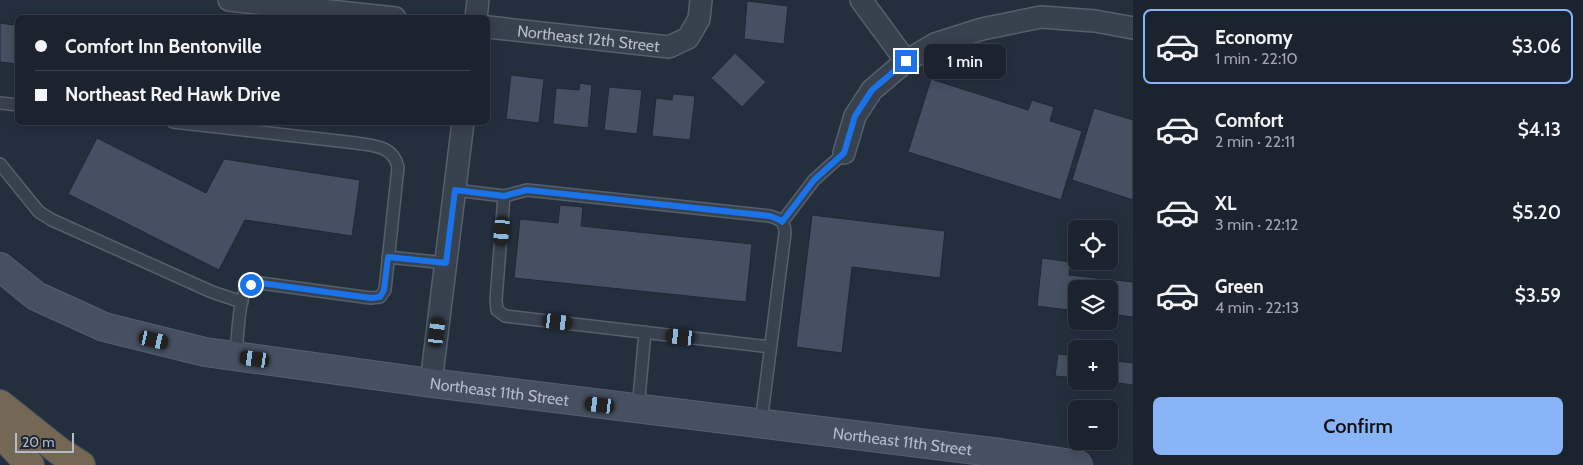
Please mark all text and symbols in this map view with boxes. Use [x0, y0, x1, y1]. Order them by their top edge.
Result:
street label: Northeast 12th Street [516, 21, 661, 55]
icon: car [1155, 24, 1200, 69]
text: Economy [1215, 26, 1293, 49]
text: Comfort Inn Bentonville [65, 35, 262, 58]
text: $3.06 [1512, 35, 1561, 58]
callout: 1 min [924, 44, 1006, 78]
text: 1 min · 22:10 [1215, 49, 1298, 68]
route end [895, 50, 917, 72]
text: 1 min [947, 52, 983, 71]
text: Northeast Red Hawk Drive [65, 83, 280, 106]
icon: car [1155, 107, 1200, 152]
text: Comfort [1215, 109, 1284, 132]
text: $4.13 [1518, 118, 1561, 141]
text: 2 min · 22:11 [1215, 132, 1295, 151]
icon: car [1155, 190, 1200, 235]
text: XL [1215, 192, 1236, 215]
text: $5.20 [1512, 201, 1561, 224]
car [493, 215, 510, 247]
text: 3 min · 22:12 [1215, 215, 1298, 234]
map controls [1068, 220, 1118, 450]
button: locate [1068, 220, 1118, 270]
icon: car [1155, 273, 1200, 318]
route start [240, 274, 262, 296]
text: Green [1215, 275, 1264, 298]
button: layers [1068, 280, 1118, 330]
text: $3.59 [1515, 284, 1561, 307]
text: 4 min · 22:13 [1215, 298, 1299, 317]
car [542, 313, 573, 331]
car [427, 316, 446, 348]
car [665, 328, 696, 346]
car [137, 329, 170, 351]
button: + [1068, 340, 1118, 390]
car [239, 349, 270, 369]
street label: Northeast 11th Street [429, 373, 571, 409]
car [584, 396, 615, 414]
button: Confirm [1153, 397, 1563, 455]
button: − [1068, 400, 1118, 450]
street label: Northeast 11th Street [832, 423, 973, 459]
scale bar [15, 430, 74, 453]
text: 20 m [22, 433, 55, 451]

